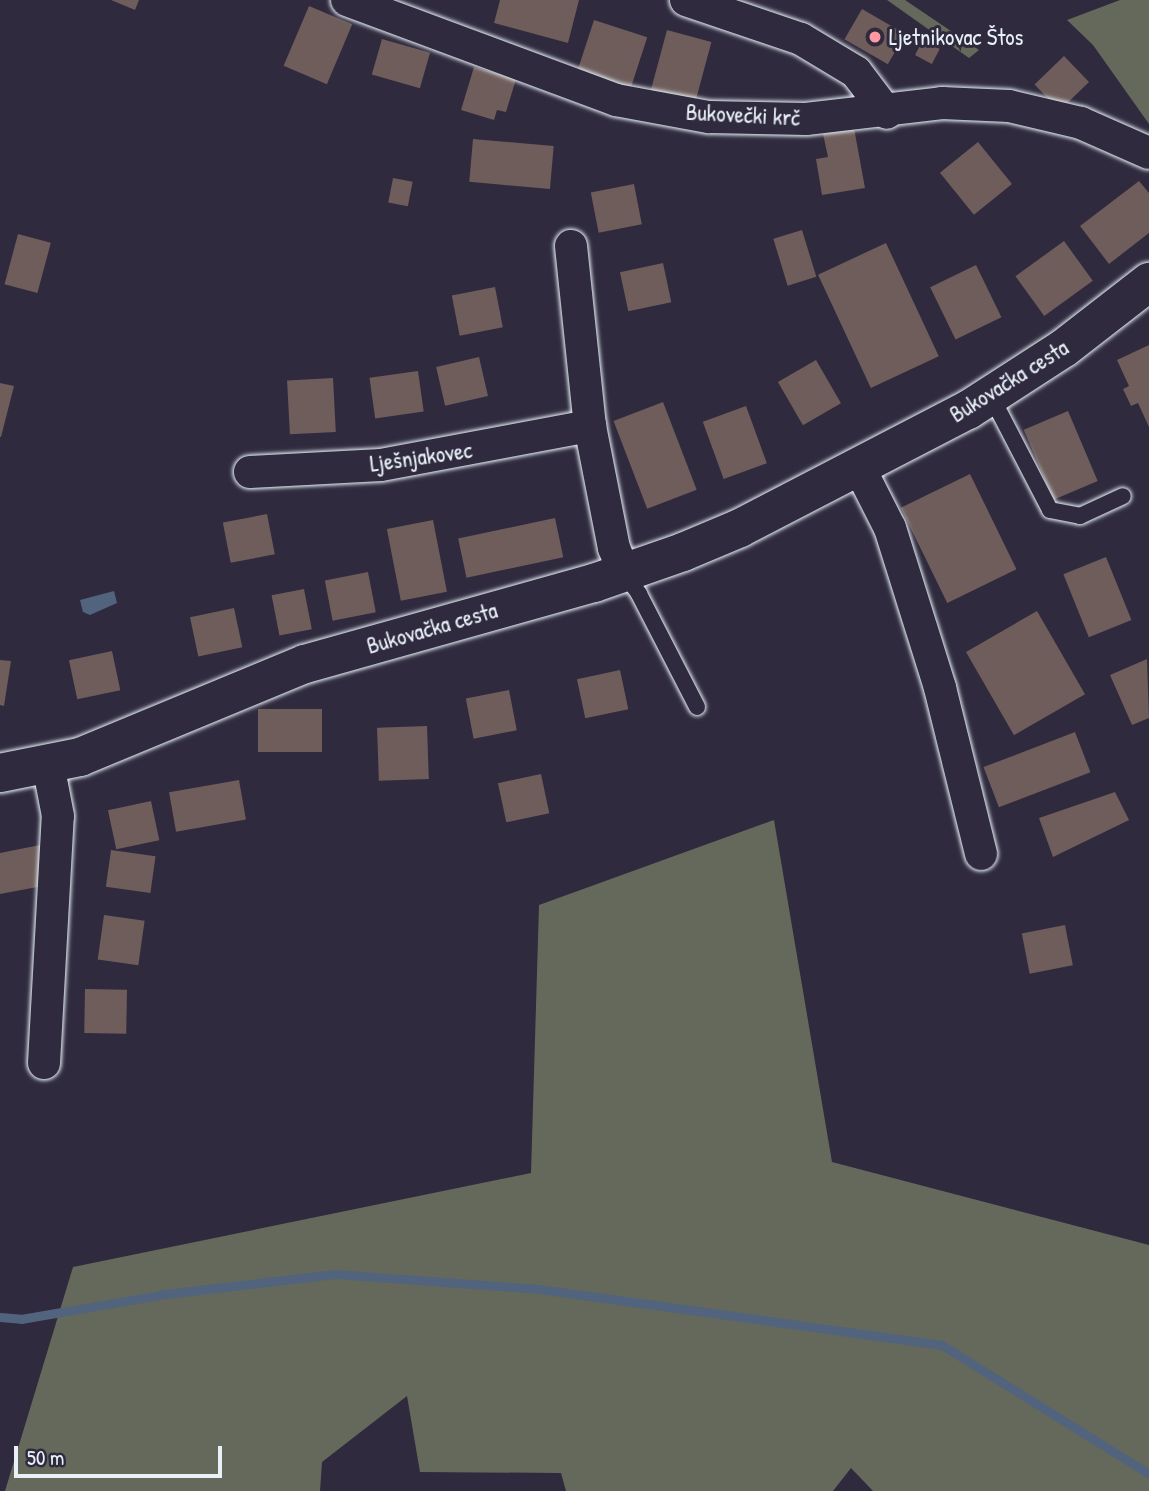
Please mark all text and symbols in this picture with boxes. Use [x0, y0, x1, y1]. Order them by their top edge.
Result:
place label: Ljetnikovac Štos [889, 23, 1023, 51]
marker: Ljetnikovac Štos [867, 29, 883, 45]
street label: Bukovečki krč [685, 98, 801, 132]
street label: Bukovačka cesta [945, 334, 1073, 428]
street label: Lješnjakovec [368, 436, 474, 478]
street label: Bukovačka cesta [364, 596, 500, 660]
scale bar [18, 1432, 226, 1476]
text: 50 m [27, 1443, 64, 1472]

